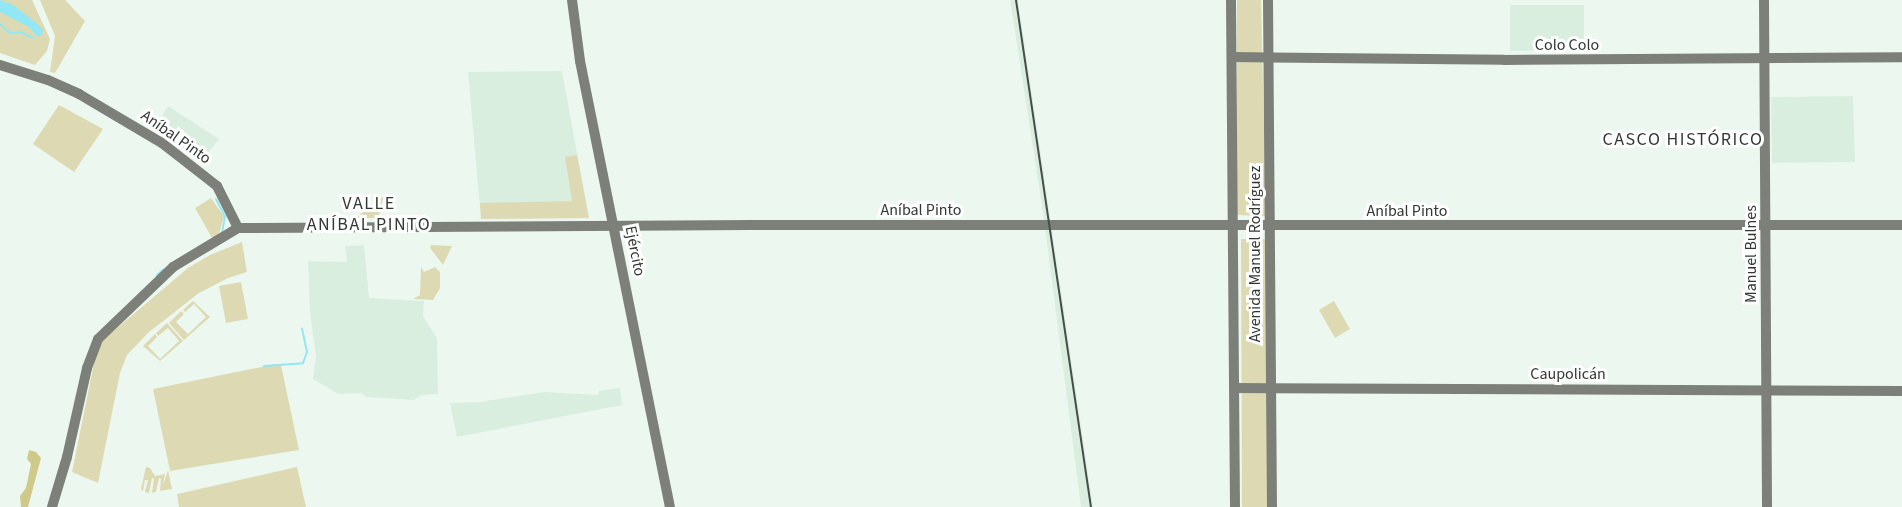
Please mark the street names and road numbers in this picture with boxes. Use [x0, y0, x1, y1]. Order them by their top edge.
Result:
street label: Colo Colo [1535, 35, 1599, 55]
street label: Aníbal Pinto [137, 106, 215, 168]
street label: Avenida Manuel Rodríguez [1245, 166, 1265, 342]
street label: Aníbal Pinto [881, 200, 961, 220]
street label: Aníbal Pinto [1367, 201, 1447, 221]
street label: Manuel Bulnes [1741, 205, 1761, 303]
street label: Ejército [621, 224, 649, 278]
street label: Caupolicán [1530, 364, 1606, 384]

